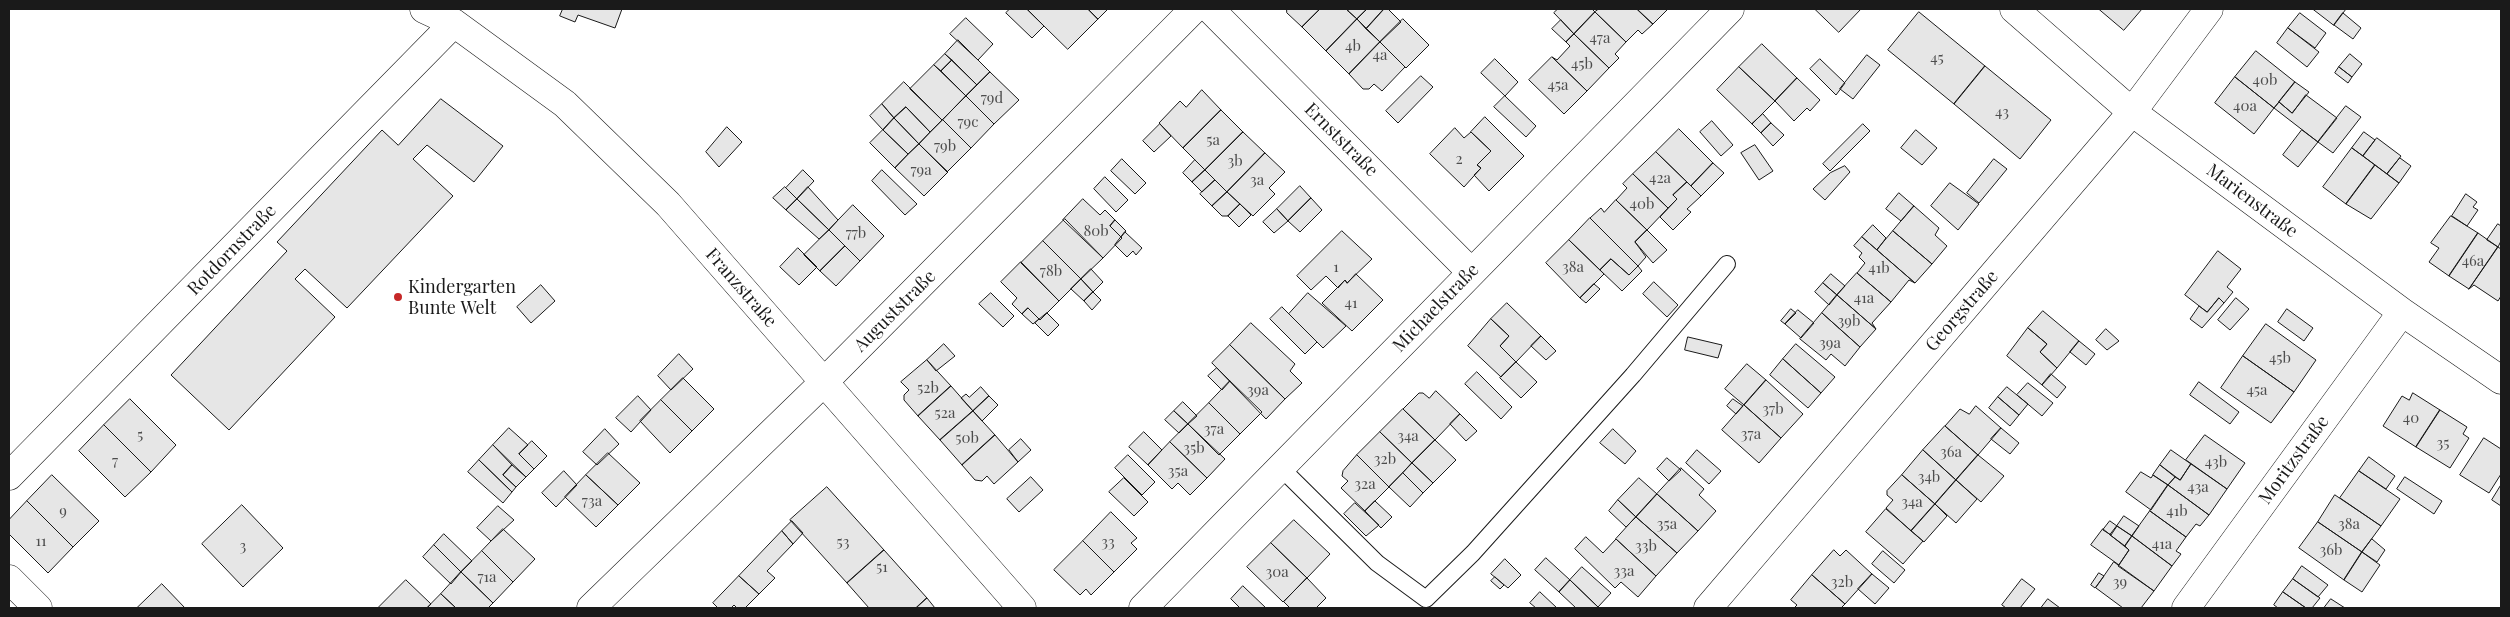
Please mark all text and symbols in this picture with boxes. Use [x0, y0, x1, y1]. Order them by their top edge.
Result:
house number: 47a [1590, 29, 1610, 47]
house number: 4b [1345, 37, 1361, 55]
house number: 4a [1373, 46, 1387, 64]
house number: 45 [1930, 49, 1944, 67]
house number: 45b [1571, 55, 1593, 73]
house number: 40b [2253, 71, 2277, 89]
house number: 45a [1547, 76, 1569, 94]
house number: 79d [981, 89, 1003, 107]
house number: 40a [2233, 97, 2257, 115]
street label: Ernststraße [1300, 99, 1382, 181]
house number: 43 [1995, 103, 2009, 121]
house number: 79c [957, 113, 979, 131]
house number: 5a [1206, 131, 1220, 149]
house number: 79b [934, 137, 956, 155]
house number: 2 [1455, 150, 1463, 168]
house number: 3b [1227, 152, 1243, 170]
street label: Marienstraße [2202, 160, 2302, 242]
house number: 79a [910, 161, 932, 179]
house number: 42a [1649, 169, 1671, 187]
house number: 3a [1250, 171, 1264, 189]
house number: 40b [1630, 195, 1654, 213]
street label: Rotdornstraße [183, 200, 281, 300]
house number: 80b [1083, 222, 1109, 240]
house number: 77b [846, 224, 866, 242]
street label: Franzstraße [701, 244, 781, 332]
house number: 46a [2462, 252, 2484, 270]
house number: 1 [1333, 258, 1339, 276]
house number: 38a [1562, 258, 1584, 276]
street label: Michaelstraße [1388, 259, 1484, 357]
house number: 41b [1868, 259, 1890, 277]
house number: 78b [1040, 262, 1062, 280]
street label: Auguststraße [850, 266, 940, 356]
street label: Georgstraße [1921, 266, 2003, 356]
place label: Kindergarten Bunte Welt [408, 276, 516, 318]
house number: 41a [1854, 289, 1874, 307]
marker: Kindergarten Bunte Welt [392, 291, 404, 303]
house number: 41 [1345, 294, 1357, 312]
house number: 39b [1838, 312, 1860, 330]
house number: 39a [1819, 334, 1841, 352]
house number: 45b [2269, 349, 2291, 367]
house number: 52b [917, 379, 939, 397]
house number: 39a [1247, 381, 1269, 399]
house number: 45a [2246, 381, 2268, 399]
house number: 37b [1762, 400, 1784, 418]
house number: 52a [935, 404, 955, 422]
house number: 40 [2403, 409, 2419, 427]
street label: Moritzstraße [2255, 411, 2333, 509]
house number: 37a [1204, 420, 1224, 438]
house number: 37a [1741, 425, 1761, 443]
house number: 5 [137, 426, 143, 444]
house number: 34a [1397, 427, 1419, 445]
house number: 50b [955, 429, 979, 447]
house number: 35 [2437, 434, 2449, 452]
house number: 35b [1183, 439, 1205, 457]
house number: 36a [1940, 443, 1962, 461]
house number: 32b [1374, 450, 1396, 468]
house number: 7 [112, 452, 118, 470]
house number: 43b [2205, 453, 2227, 471]
house number: 35a [1168, 462, 1188, 480]
house number: 34b [1918, 468, 1940, 486]
house number: 32a [1354, 475, 1376, 493]
house number: 43a [2187, 478, 2209, 496]
house number: 73a [582, 492, 602, 510]
house number: 34a [1901, 493, 1923, 511]
house number: 9 [59, 502, 67, 520]
house number: 41b [2166, 502, 2188, 520]
house number: 35a [1657, 515, 1677, 533]
house number: 38a [2338, 515, 2360, 533]
house number: 11 [35, 532, 47, 550]
house number: 53 [837, 533, 849, 551]
house number: 33 [1101, 533, 1115, 551]
house number: 41a [2152, 535, 2172, 553]
house number: 3 [240, 537, 246, 555]
house number: 33b [1635, 537, 1657, 555]
house number: 36b [2320, 541, 2342, 559]
house number: 51 [876, 558, 888, 576]
house number: 33a [1614, 562, 1634, 580]
house number: 30a [1265, 563, 1289, 581]
house number: 71a [477, 568, 497, 586]
house number: 32b [1831, 573, 1853, 591]
house number: 39 [2113, 573, 2127, 591]

